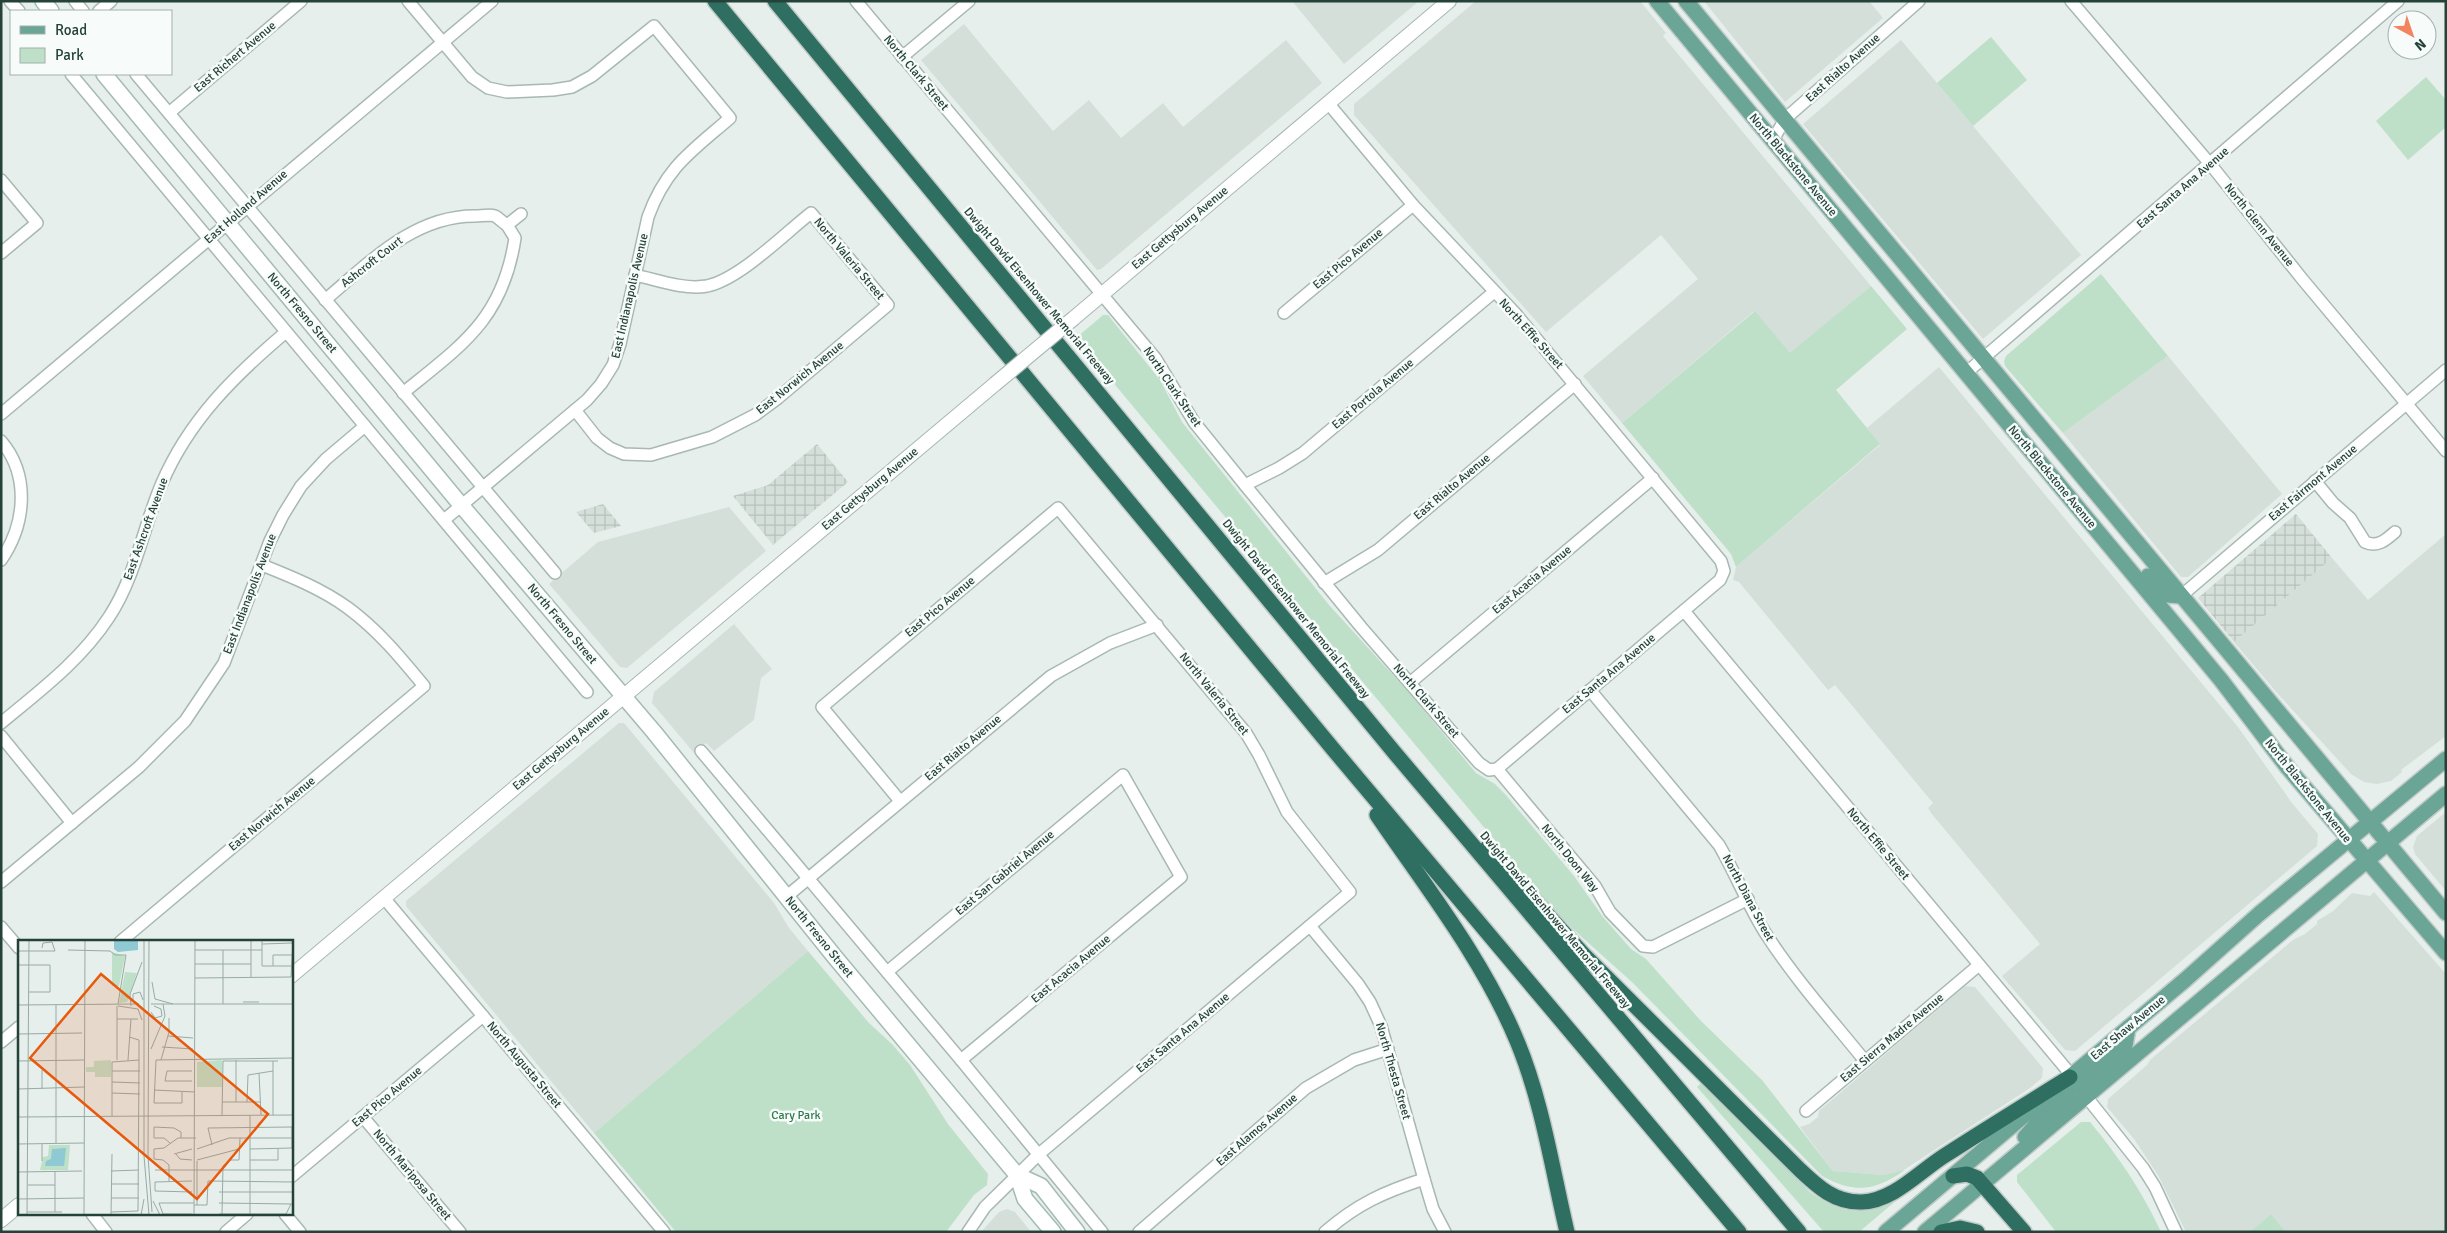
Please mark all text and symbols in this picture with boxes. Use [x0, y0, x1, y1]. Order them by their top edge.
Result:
legend [10, 10, 172, 75]
north arrow [2387, 10, 2437, 60]
street label: East Richert Avenue [191, 18, 279, 96]
text: Road [55, 21, 87, 39]
street label: East Rialto Avenue [1803, 31, 1883, 105]
street label: North Clark Street [880, 32, 952, 114]
text: N [2411, 35, 2429, 54]
text: Park [55, 46, 84, 64]
street label: North Blackstone Avenue [1746, 111, 1840, 219]
street label: East Santa Ana Avenue [2134, 144, 2232, 232]
street label: East Holland Avenue [201, 167, 291, 247]
street label: North Glenn Avenue [2221, 180, 2297, 270]
street label: East Gettysburg Avenue [1129, 183, 1231, 273]
street label: Dwight David Eisenhower Memorial Freeway [960, 204, 1118, 388]
street label: North Valeria Street [810, 215, 888, 303]
street label: East Pico Avenue [1310, 225, 1386, 293]
street label: East Indianapolis Avenue [608, 232, 652, 360]
street label: Ashcroft Court [338, 233, 406, 291]
street label: North Fresno Street [264, 270, 340, 356]
street label: North Effie Street [1495, 296, 1567, 372]
street label: East Norwich Avenue [753, 338, 847, 418]
street label: North Clark Street [1140, 344, 1204, 430]
street label: East Portola Avenue [1329, 355, 1417, 433]
street label: North Blackstone Avenue [2005, 423, 2099, 531]
street label: East Fairmont Avenue [2266, 441, 2360, 525]
street label: East Gettysburg Avenue [819, 444, 921, 534]
street label: East Rialto Avenue [1411, 451, 1493, 523]
street label: East Ashcroft Avenue [120, 476, 172, 582]
street label: Dwight David Eisenhower Memorial Freeway [1219, 516, 1373, 702]
street label: East Indianapolis Avenue [220, 532, 280, 656]
street label: East Acacia Avenue [1489, 542, 1575, 618]
street label: East Pico Avenue [902, 573, 978, 641]
street label: North Fresno Street [524, 581, 600, 667]
street label: East Santa Ana Avenue [1559, 631, 1659, 717]
street label: North Valeria Street [1176, 650, 1252, 738]
street label: North Clark Street [1390, 661, 1462, 741]
street label: East Gettysburg Avenue [510, 704, 612, 794]
street label: East Rialto Avenue [922, 712, 1004, 784]
street label: North Blackstone Avenue [2261, 736, 2355, 846]
street label: East Norwich Avenue [226, 773, 318, 855]
street label: North Effie Street [1843, 805, 1913, 883]
street label: North Doon Way [1538, 821, 1602, 895]
street label: East San Gabriel Avenue [952, 827, 1058, 919]
street label: Dwight David Eisenhower Memorial Freeway [1476, 828, 1634, 1012]
street label: North Diana Street [1719, 852, 1777, 944]
street label: North Fresno Street [782, 893, 856, 981]
street label: East Acacia Avenue [1028, 931, 1114, 1007]
inset map [18, 940, 292, 1216]
street label: East Santa Ana Avenue [1133, 990, 1233, 1076]
street label: East Sierra Madre Avenue [1837, 990, 1947, 1086]
street label: East Shaw Avenue [2088, 992, 2168, 1064]
street label: North Augusta Street [483, 1019, 565, 1111]
street label: North Thesta Street [1372, 1021, 1414, 1121]
street label: East Pico Avenue [349, 1063, 425, 1131]
street label: East Alamos Avenue [1213, 1091, 1301, 1169]
park label: Cary Park [771, 1108, 821, 1123]
street label: North Mariposa Street [370, 1127, 454, 1223]

